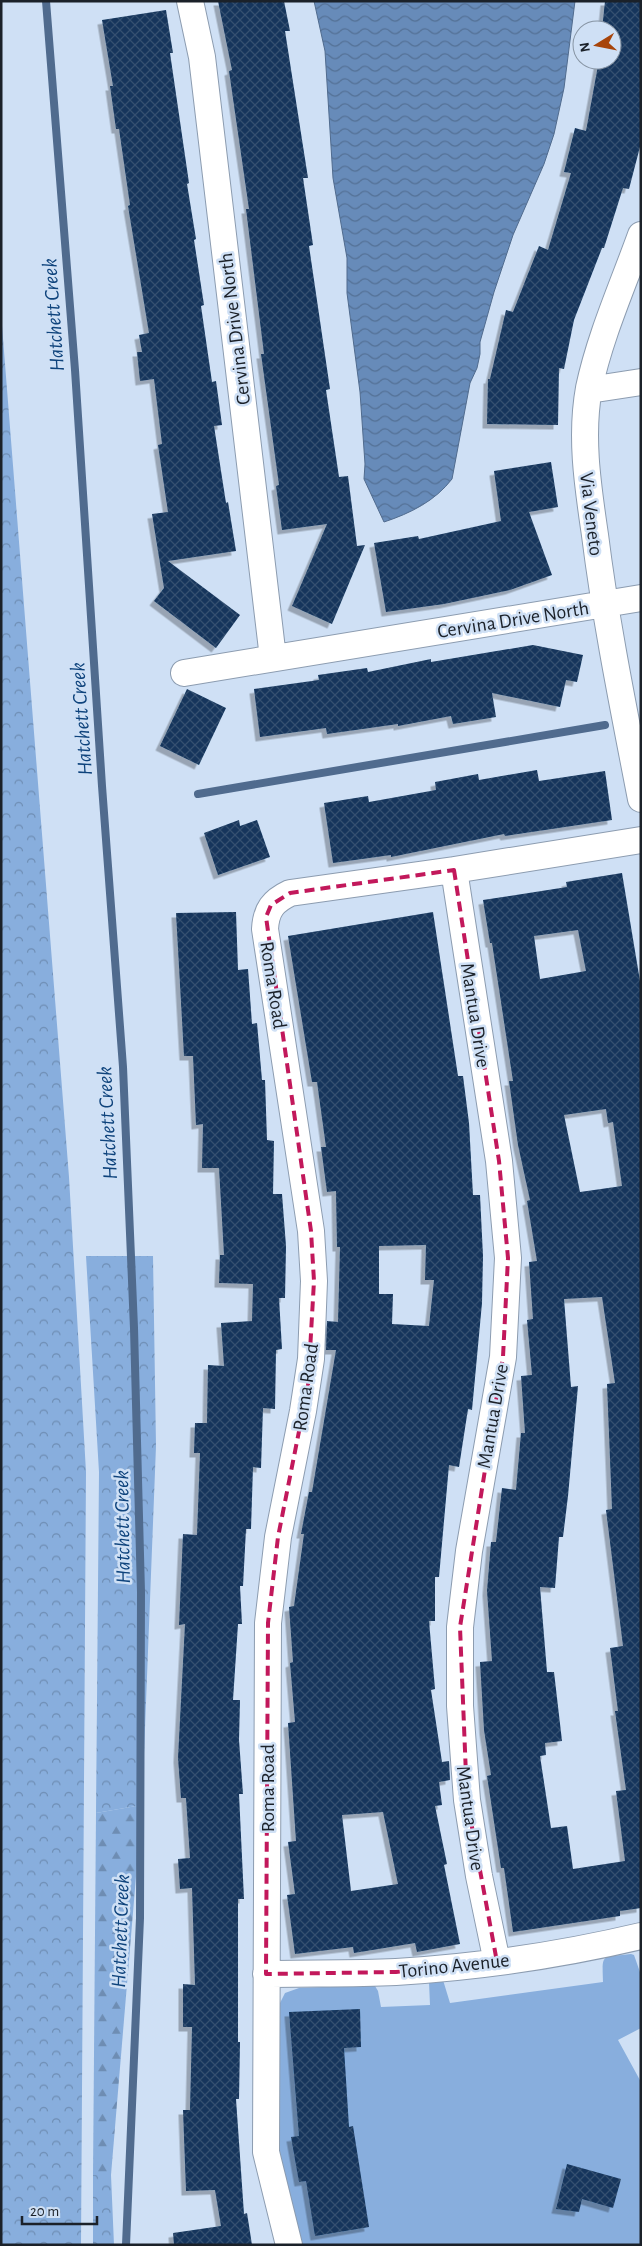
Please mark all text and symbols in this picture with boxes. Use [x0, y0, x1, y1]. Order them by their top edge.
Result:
north arrow [572, 20, 622, 70]
text: N [577, 41, 593, 53]
street label: Cervina Drive North [216, 252, 254, 406]
water label: Hatchett Creek [39, 257, 68, 372]
street label: Via Veneto [576, 471, 606, 557]
street label: Cervina Drive North [436, 598, 590, 642]
water label: Hatchett Creek [67, 661, 96, 776]
street label: Roma Road [256, 940, 290, 1030]
street label: Mantua Drive [457, 961, 493, 1069]
water label: Hatchett Creek [94, 1065, 121, 1180]
street label: Roma Road [290, 1342, 322, 1432]
street label: Mantua Drive [474, 1362, 512, 1470]
water label: Hatchett Creek [111, 1470, 134, 1584]
street label: Roma Road [258, 1744, 278, 1832]
street label: Mantua Drive [453, 1764, 487, 1872]
water label: Hatchett Creek [108, 1874, 133, 1988]
street label: Torino Avenue [398, 1950, 510, 1982]
scale bar [22, 2194, 98, 2226]
text: 20 m [30, 2204, 59, 2219]

